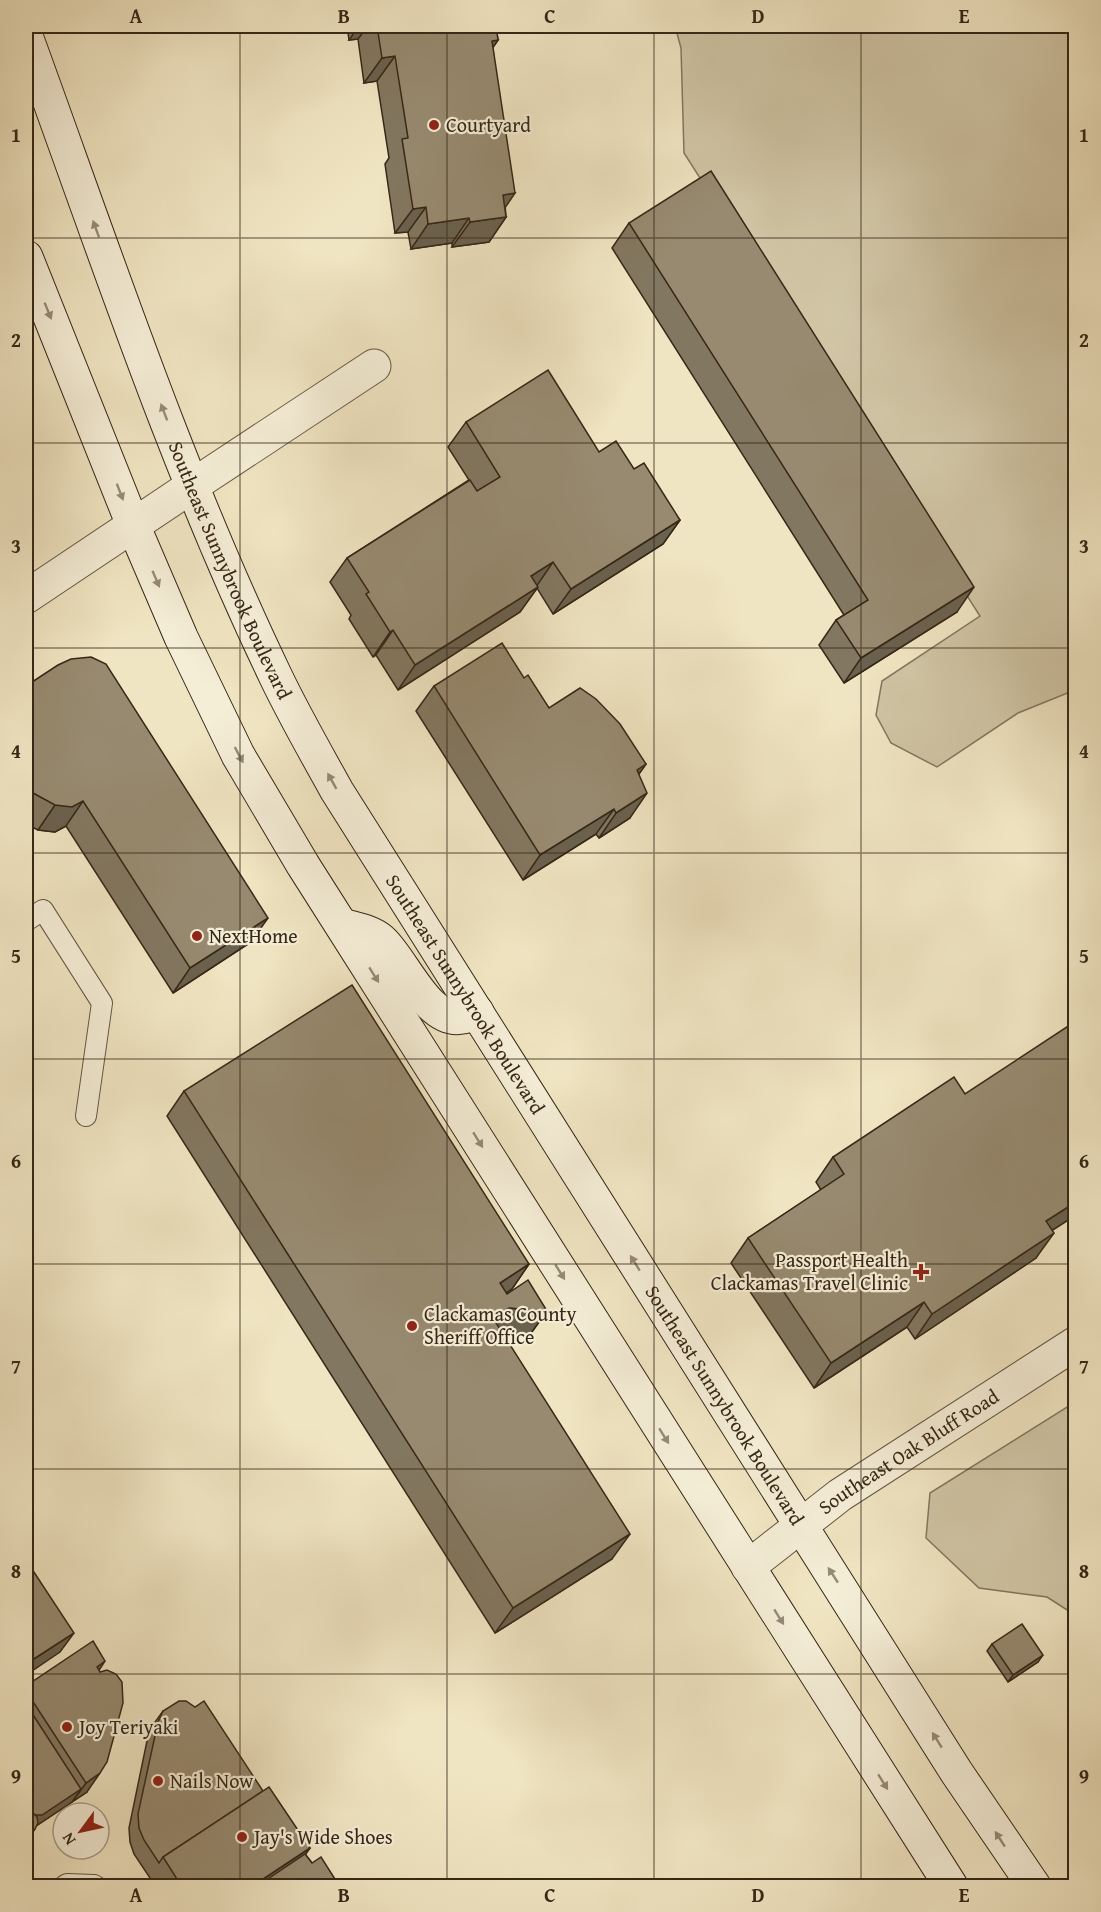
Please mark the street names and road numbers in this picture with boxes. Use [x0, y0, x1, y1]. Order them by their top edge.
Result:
street label: Southeast Sunnybrook Boulevard [162, 437, 300, 704]
street label: Southeast Sunnybrook Boulevard [379, 868, 553, 1120]
street label: Southeast Sunnybrook Boulevard [638, 1279, 812, 1531]
street label: Southeast Oak Bluff Road [812, 1381, 1005, 1521]

